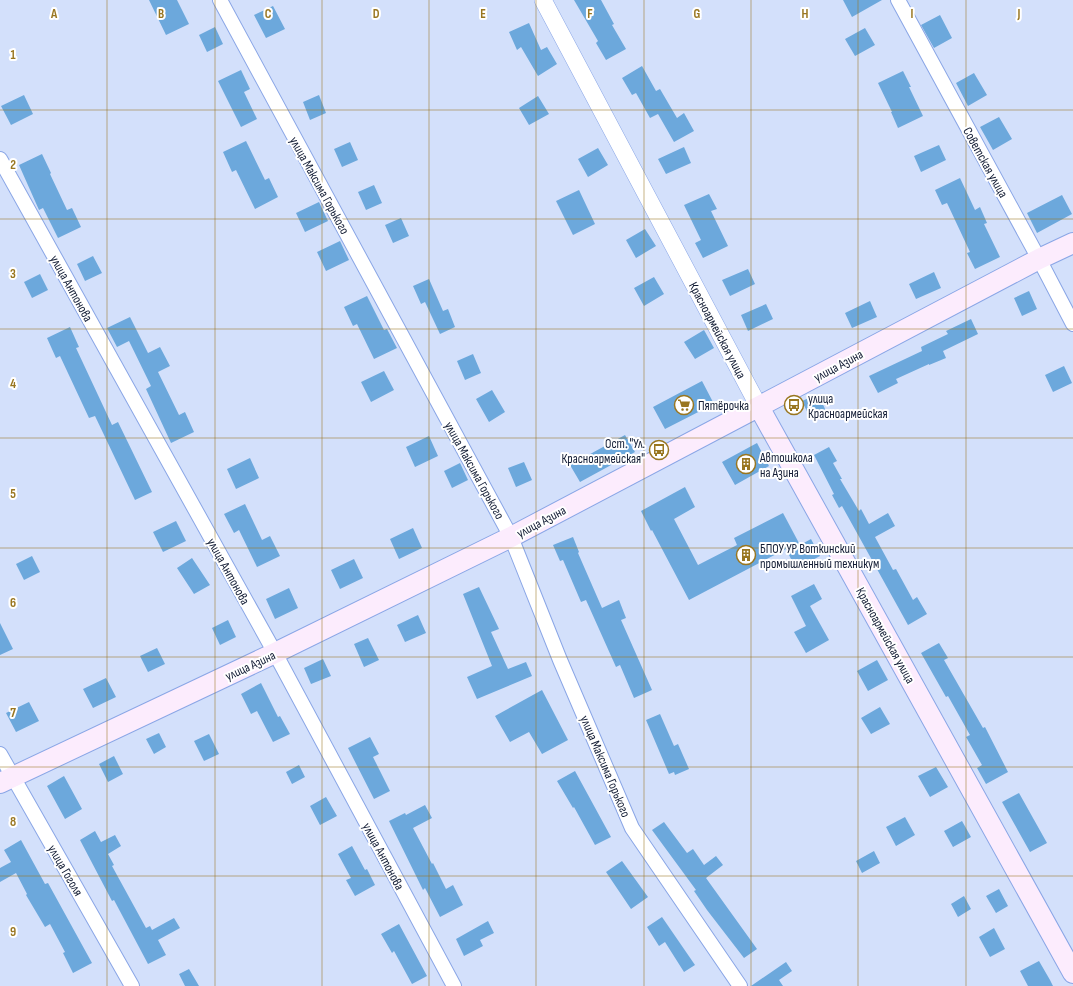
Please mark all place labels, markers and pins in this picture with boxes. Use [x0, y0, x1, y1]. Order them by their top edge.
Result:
place label: улица Красноармейская [808, 391, 888, 422]
supermarket icon: Пятёрочка [673, 394, 695, 416]
bus stop icon: улица Красноармейская [783, 394, 805, 416]
place label: Пятёрочка [698, 398, 749, 414]
place label: Ост. "Ул. Красноармейская" [562, 436, 645, 467]
bus stop icon: Ост. "Ул. Красноармейская" [648, 439, 670, 461]
place label: Автошкола на Азина [759, 450, 813, 481]
building icon: Автошкола на Азина [735, 453, 757, 475]
place label: БПОУ УР Воткинский промышленный техникум [760, 541, 879, 572]
building icon: БПОУ УР Воткинский промышленный техникум [735, 544, 757, 566]

